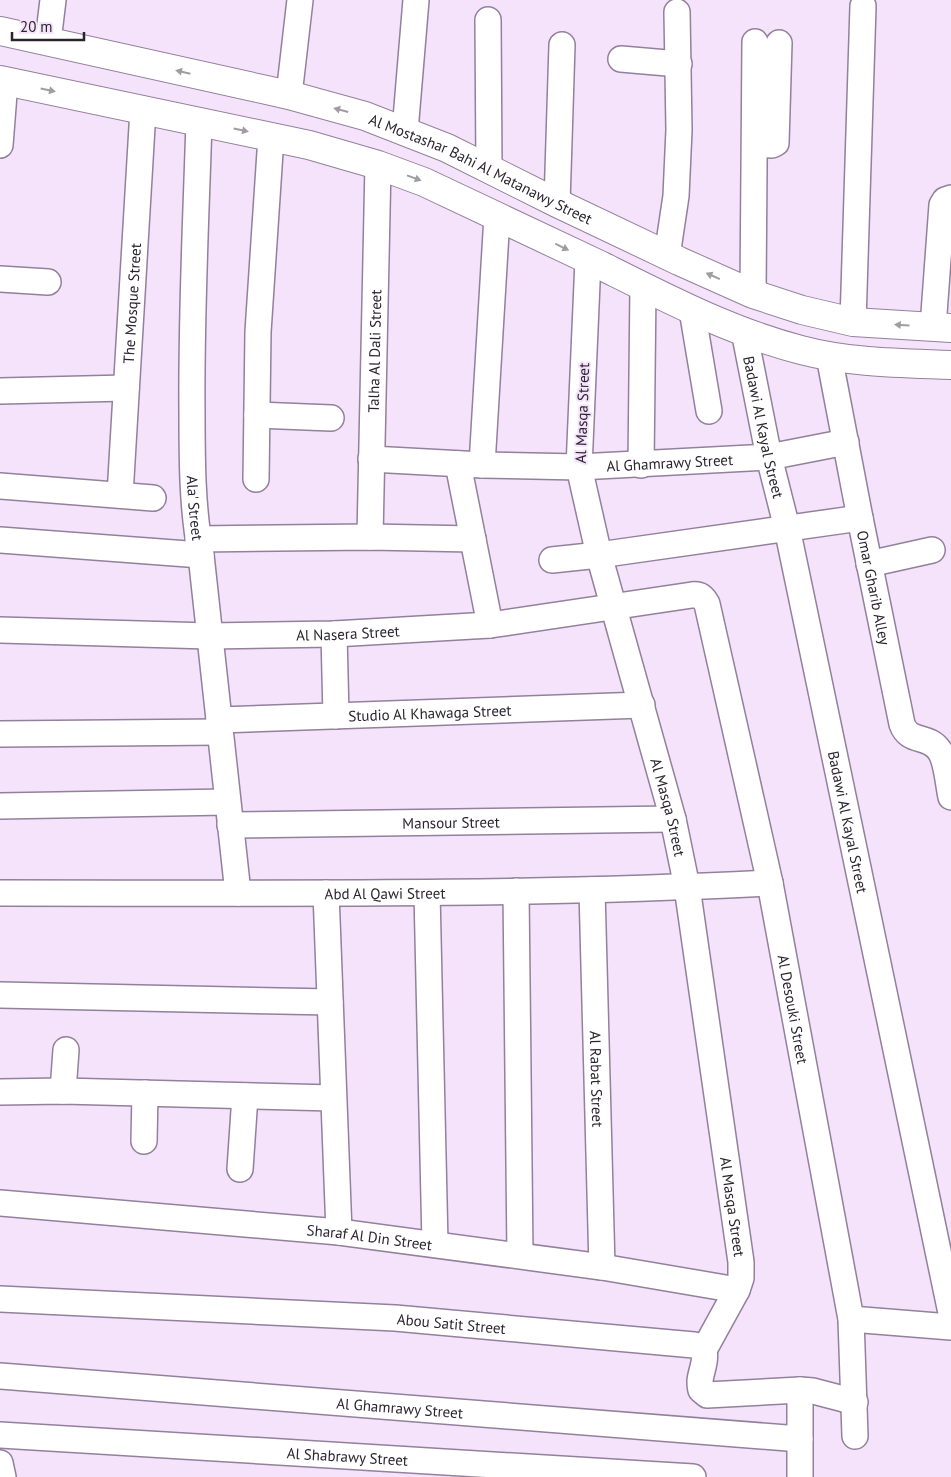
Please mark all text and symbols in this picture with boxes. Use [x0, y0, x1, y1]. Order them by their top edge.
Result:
scale bar [12, 10, 85, 42]
text: 20 m [20, 17, 53, 36]
one-way arrow [176, 68, 191, 76]
one-way arrow [40, 86, 55, 94]
one-way arrow [334, 105, 349, 113]
street label: Al Mostashar Bahi Al Matanawy Street [366, 109, 595, 228]
one-way arrow [233, 127, 249, 135]
one-way arrow [407, 174, 422, 182]
street label: The Mosque Street [118, 243, 145, 364]
one-way arrow [554, 243, 569, 251]
one-way arrow [706, 271, 720, 279]
street label: Talha Al Dali Street [363, 289, 385, 413]
one-way arrow [894, 321, 910, 329]
street label: Badawi Al Kayal Street [740, 354, 789, 500]
street label: Al Masqa Street [571, 362, 593, 464]
street label: Al Ghamrawy Street [606, 449, 733, 475]
street label: Ala' Street [183, 475, 208, 541]
street label: Omar Gharib Alley [853, 529, 895, 647]
street label: Al Nasera Street [296, 621, 400, 644]
street label: Studio Al Khawaga Street [348, 700, 512, 725]
street label: Badawi Al Kayal Street [824, 749, 873, 895]
street label: Al Masqa Street [647, 756, 690, 858]
street label: Mansour Street [402, 812, 500, 832]
street label: Abd Al Qawi Street [325, 883, 446, 903]
street label: Al Desouki Street [774, 953, 813, 1065]
street label: Al Rabat Street [586, 1030, 608, 1127]
street label: Al Masqa Street [716, 1155, 750, 1258]
street label: Sharaf Al Din Street [306, 1220, 433, 1254]
street label: Abou Satit Street [396, 1309, 506, 1337]
street label: Al Ghamrawy Street [336, 1393, 464, 1422]
street label: Al Shabrawy Street [286, 1443, 409, 1469]

